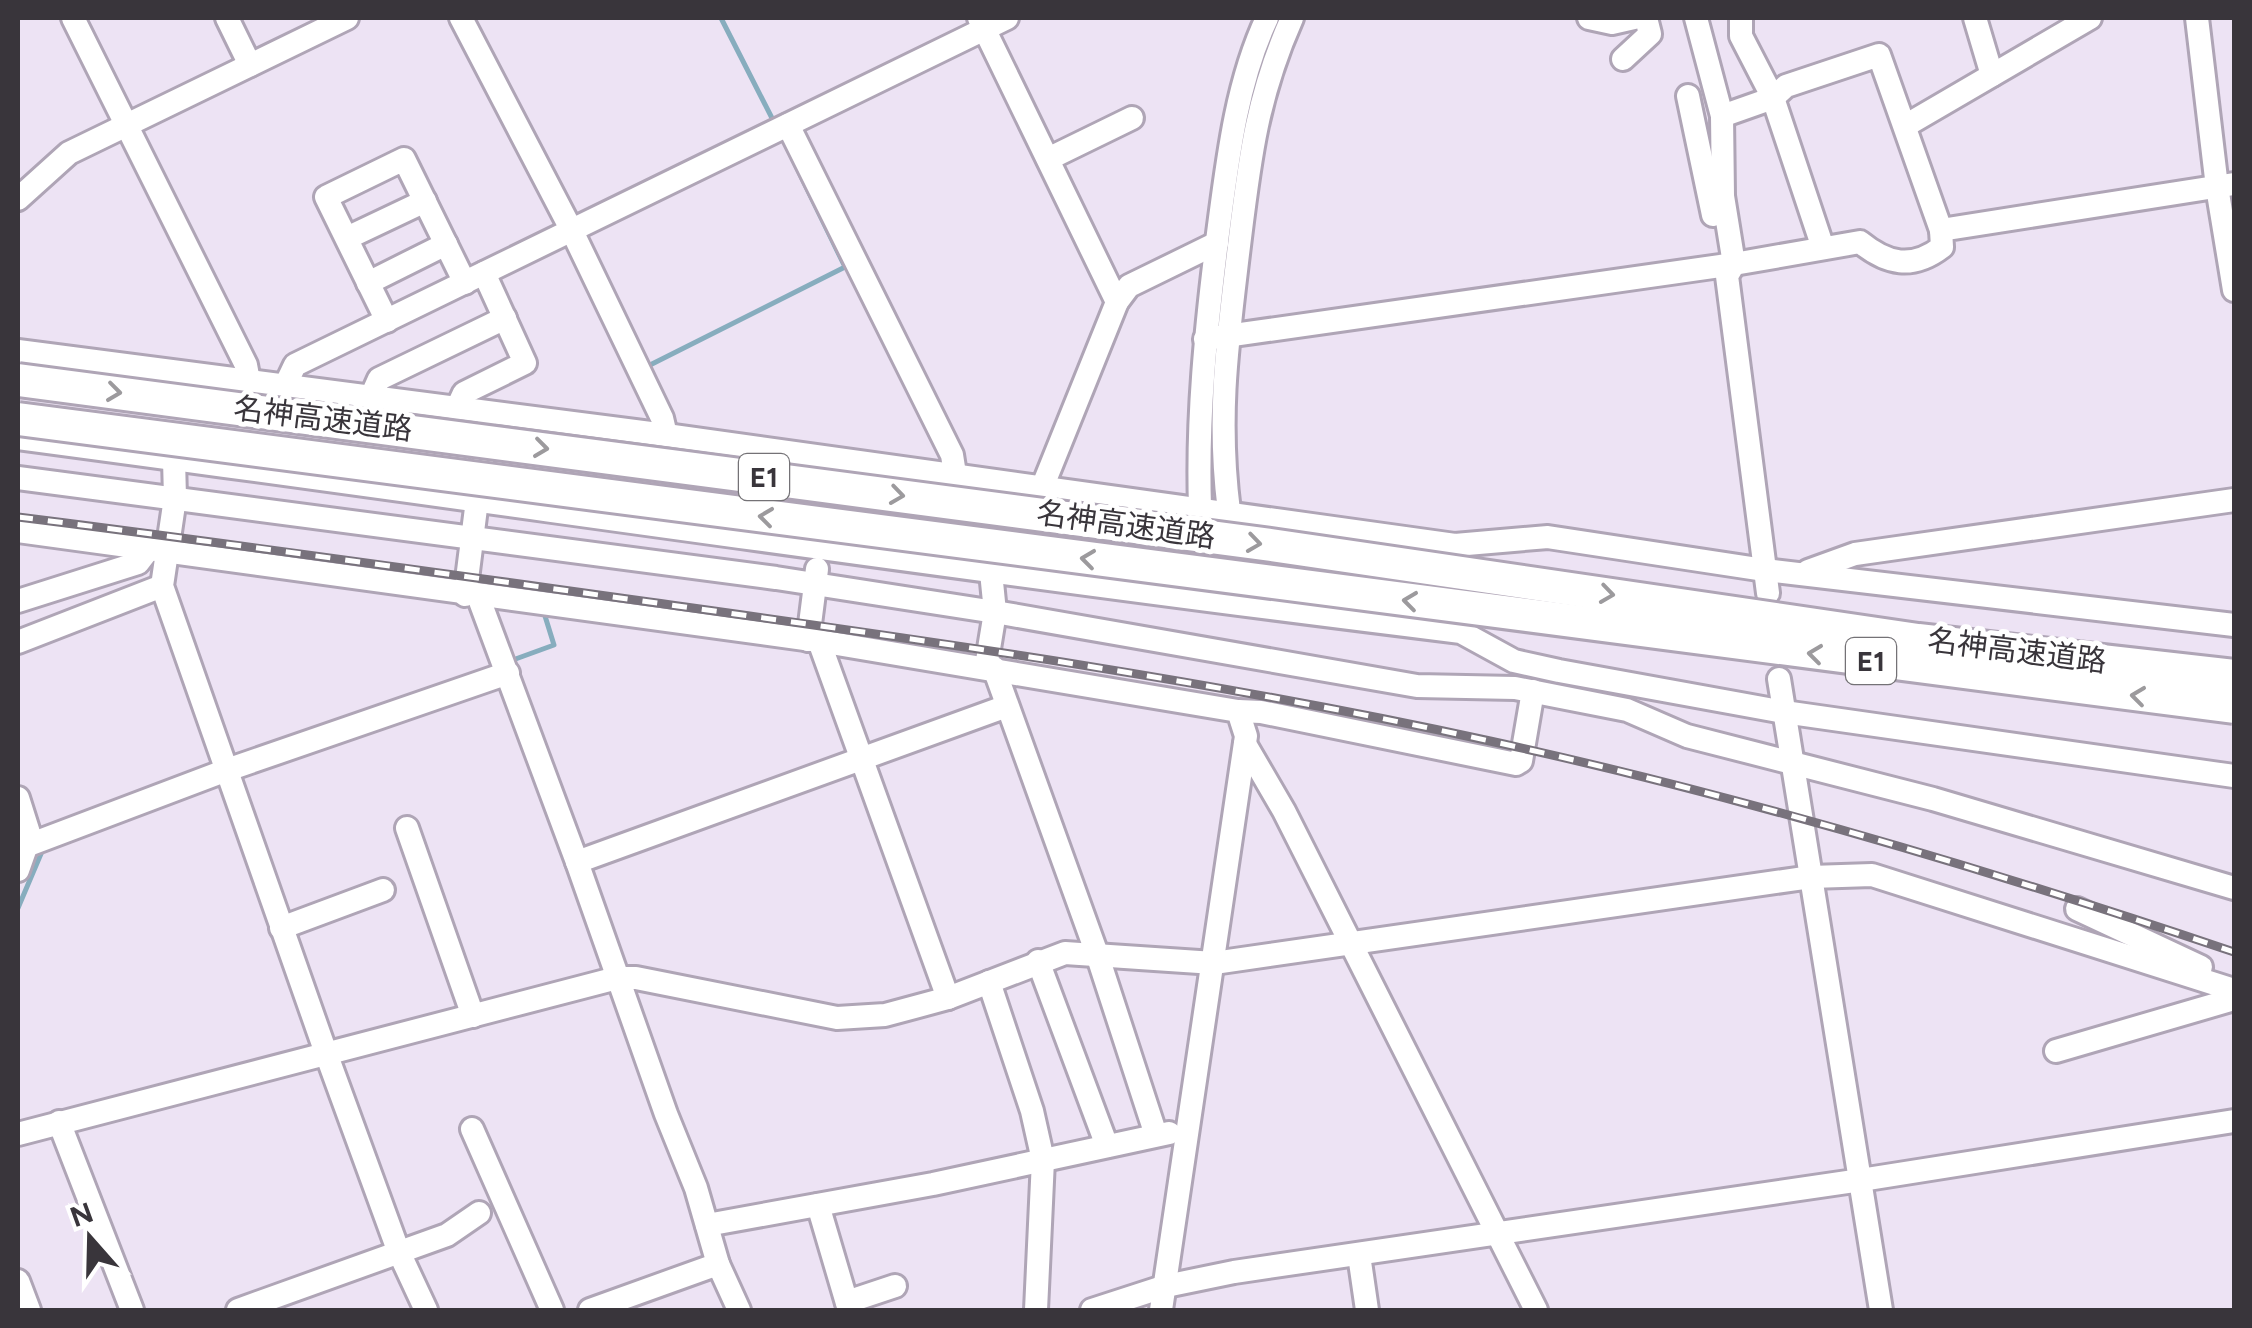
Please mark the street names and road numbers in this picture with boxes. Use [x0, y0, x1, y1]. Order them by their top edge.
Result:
street label: 名神高速道路 [231, 389, 415, 448]
road number: E1 [739, 454, 789, 500]
street label: 名神高速道路 [1034, 494, 1218, 555]
street label: 名神高速道路 [1925, 621, 2109, 680]
road number: E1 [1846, 638, 1896, 684]

